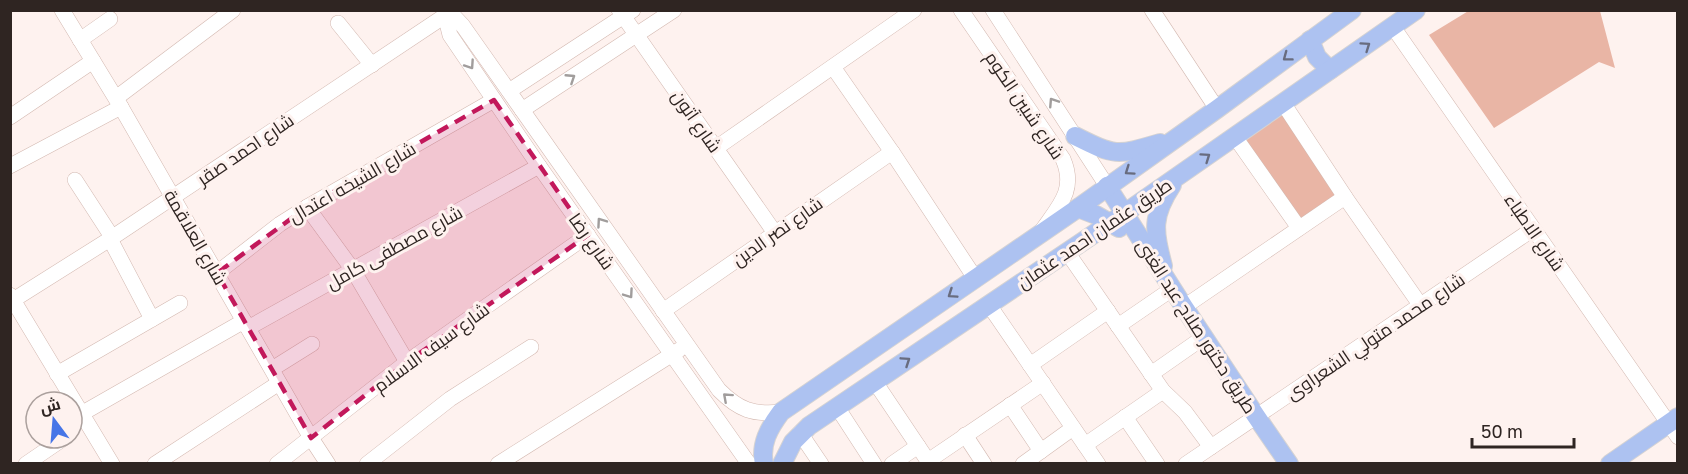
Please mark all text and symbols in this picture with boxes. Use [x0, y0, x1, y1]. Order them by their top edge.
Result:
one-way arrow [1359, 42, 1370, 53]
street label: شارع شبين الكوم [979, 47, 1069, 164]
one-way arrow [1283, 50, 1294, 61]
one-way arrow [463, 58, 474, 69]
one-way arrow [564, 74, 575, 85]
street label: شارع آتون [666, 85, 726, 158]
one-way arrow [1049, 98, 1060, 109]
street label: شارع احمد صقر [192, 109, 299, 192]
street label: شارع الشيخه اعتدال [285, 137, 420, 229]
one-way arrow [1199, 153, 1210, 164]
one-way arrow [1125, 164, 1136, 175]
street label: طريق عثمان احمد عثمان [1012, 173, 1177, 295]
street label: شارع العلاقمة [158, 186, 232, 289]
street label: شارع الاطباء [1499, 189, 1570, 276]
street label: شارع نصر الدين [727, 192, 828, 272]
street label: شارع مصطفى كامل [322, 200, 467, 295]
street label: شارع رضا [563, 208, 619, 275]
one-way arrow [597, 218, 608, 229]
street label: طريق دكتور صلاح عبد الغنى [1131, 235, 1262, 418]
street label: شارع محمد متولي الشعراوى [1281, 268, 1471, 407]
one-way arrow [622, 287, 633, 298]
one-way arrow [947, 287, 958, 298]
street label: شارع سيف الاسلام [369, 298, 494, 398]
one-way arrow [899, 357, 910, 368]
north arrow [24, 390, 84, 450]
text: ش [37, 393, 62, 418]
one-way arrow [723, 393, 734, 404]
scale bar [1472, 411, 1574, 449]
text: 50 m [1481, 420, 1523, 442]

